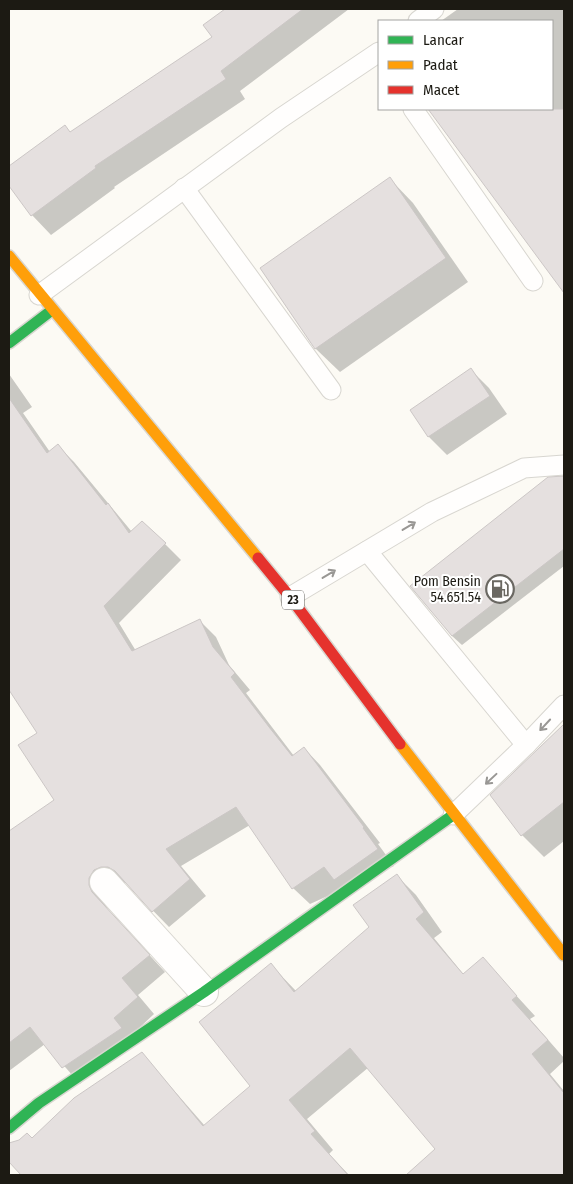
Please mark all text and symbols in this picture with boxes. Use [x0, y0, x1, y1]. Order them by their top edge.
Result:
legend [378, 20, 553, 110]
text: Lancar [423, 31, 464, 49]
text: Padat [423, 56, 458, 74]
text: Macet [423, 81, 460, 99]
one-way arrow [402, 521, 416, 531]
one-way arrow [321, 569, 335, 579]
place label: Pom Bensin 54.651.54 [414, 573, 481, 606]
fuel station icon: Pom Bensin 54.651.54 [485, 574, 515, 604]
road number: 23 [282, 590, 304, 610]
one-way arrow [539, 719, 551, 732]
one-way arrow [485, 773, 497, 785]

